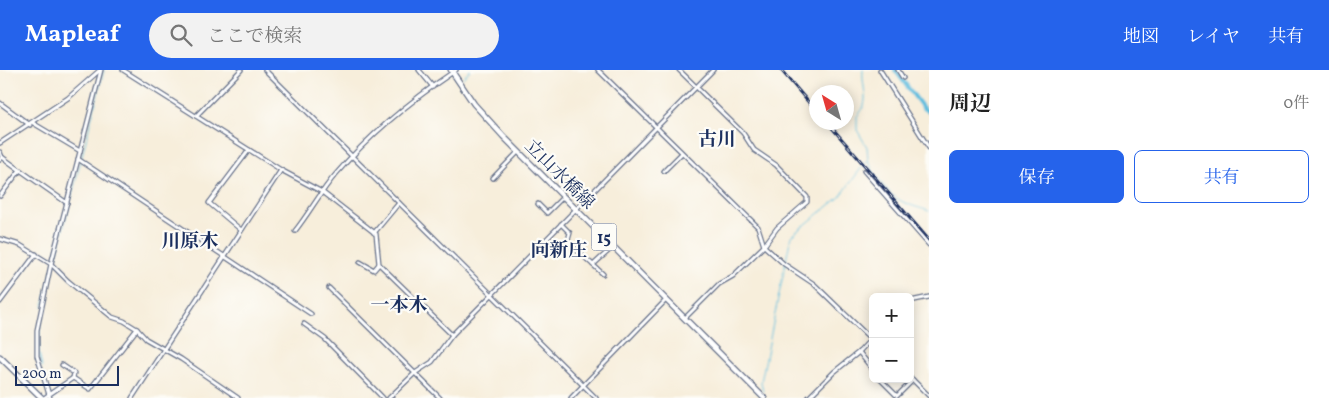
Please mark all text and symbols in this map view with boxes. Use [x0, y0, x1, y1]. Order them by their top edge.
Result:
search box [149, 13, 499, 58]
text: Mapleaf [25, 18, 119, 52]
icon: search [167, 21, 195, 49]
text: ここで検索 [207, 24, 302, 50]
text: 地図 [1123, 25, 1159, 50]
text: レイヤ [1187, 25, 1240, 50]
text: 共有 [1268, 25, 1304, 50]
north arrow [809, 85, 854, 130]
text: 周辺 [949, 90, 991, 119]
text: 0件 [1283, 93, 1309, 115]
district label: 古川 [698, 127, 736, 153]
street label: 立山水橋線 [518, 134, 600, 216]
button: 保存 [949, 150, 1124, 203]
button: 共有 [1134, 150, 1309, 203]
road number: 15 [592, 224, 616, 250]
district label: 川原木 [161, 229, 219, 255]
district label: 向新庄 [530, 238, 588, 264]
district label: 一本木 [370, 293, 428, 319]
map controls [869, 293, 914, 383]
button: + [869, 293, 914, 338]
button: − [869, 338, 914, 383]
scale bar [15, 363, 119, 386]
text: 200 m [22, 365, 62, 384]

